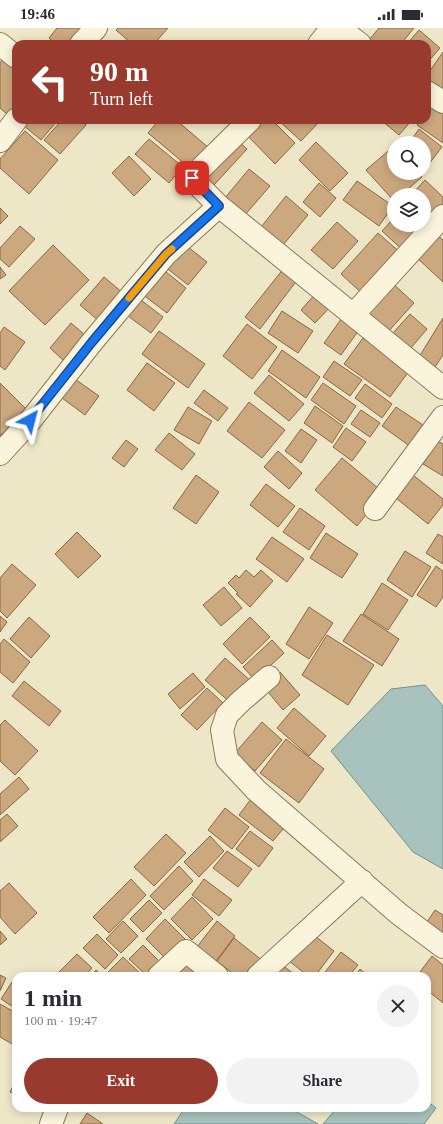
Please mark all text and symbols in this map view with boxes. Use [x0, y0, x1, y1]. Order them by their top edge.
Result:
text: 19:46 [20, 6, 55, 22]
icon: left [24, 56, 76, 108]
text: 90 m [90, 56, 148, 87]
text: Turn left [90, 89, 153, 109]
map controls [387, 136, 431, 232]
button: search [387, 136, 431, 180]
pin [175, 161, 209, 195]
icon: arrive [181, 167, 203, 189]
button: layers [387, 188, 431, 232]
position arrow [9, 399, 51, 441]
text: 1 min [24, 985, 82, 1011]
button: close [377, 985, 419, 1027]
text: 100 m · 19:47 [24, 1013, 97, 1028]
button: Exit [24, 1058, 218, 1104]
button: Share [226, 1058, 419, 1104]

